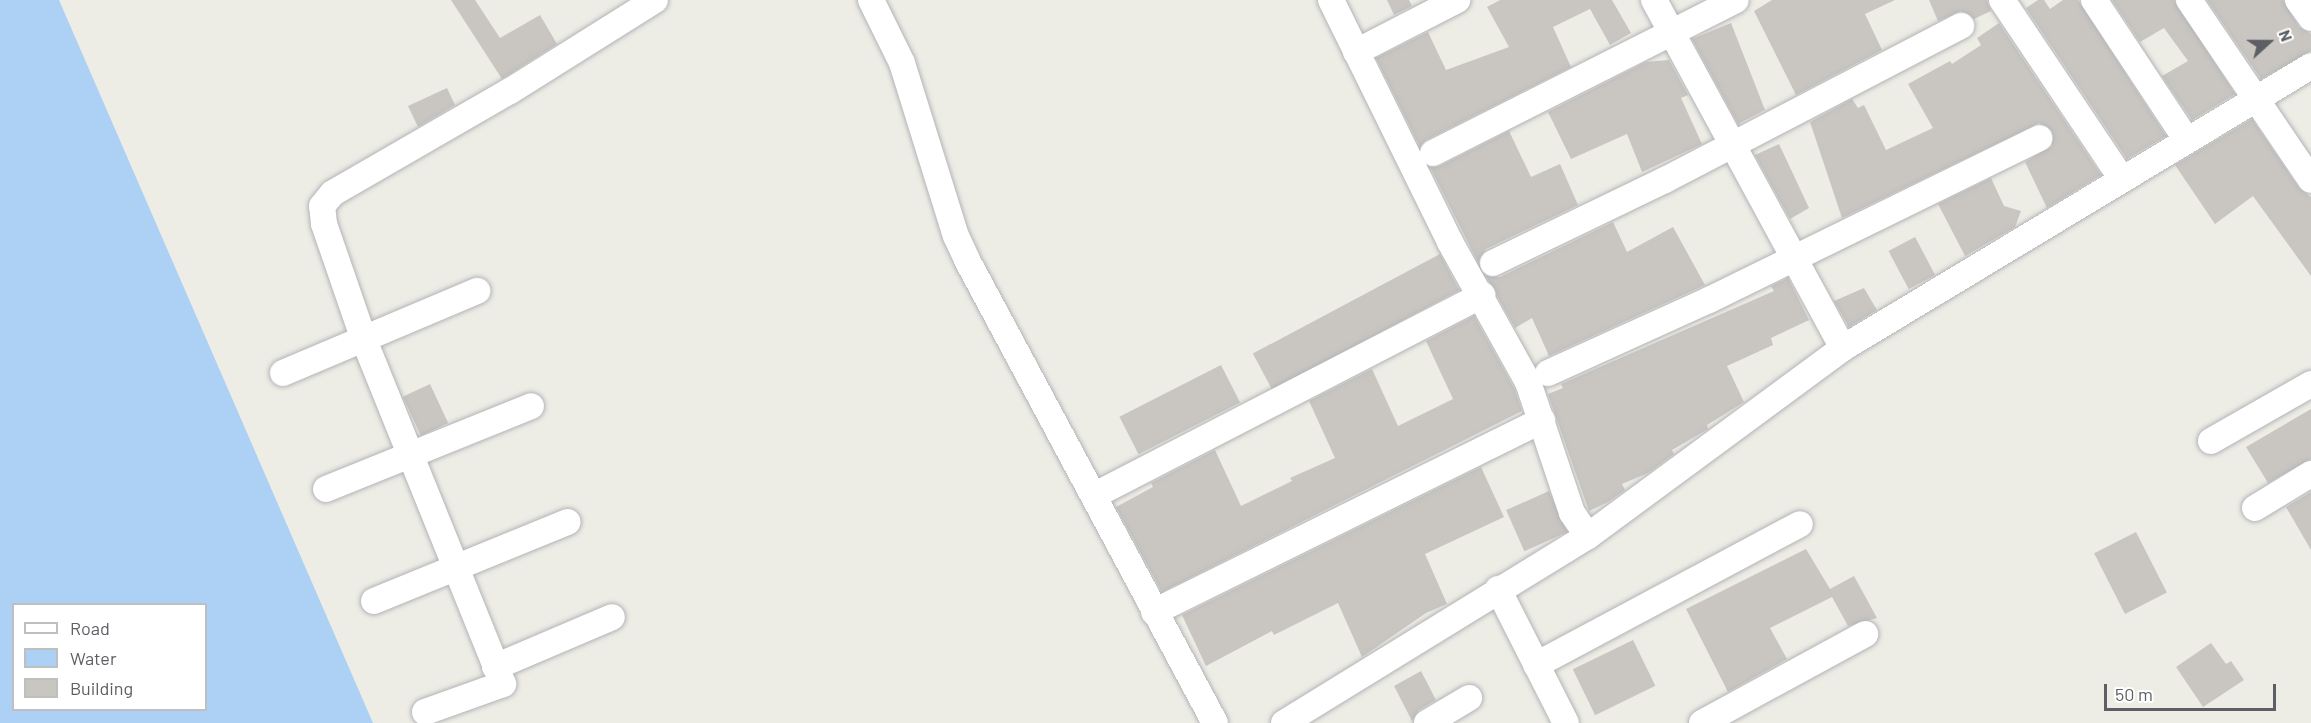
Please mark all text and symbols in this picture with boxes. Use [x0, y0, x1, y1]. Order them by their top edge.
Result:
north arrow [2239, 12, 2299, 72]
text: N [2275, 27, 2297, 44]
legend [12, 603, 207, 711]
text: Road [70, 617, 110, 639]
text: Water [70, 647, 117, 669]
scale bar [2107, 672, 2280, 710]
text: Building [70, 677, 133, 699]
text: 50 m [2115, 683, 2153, 705]

